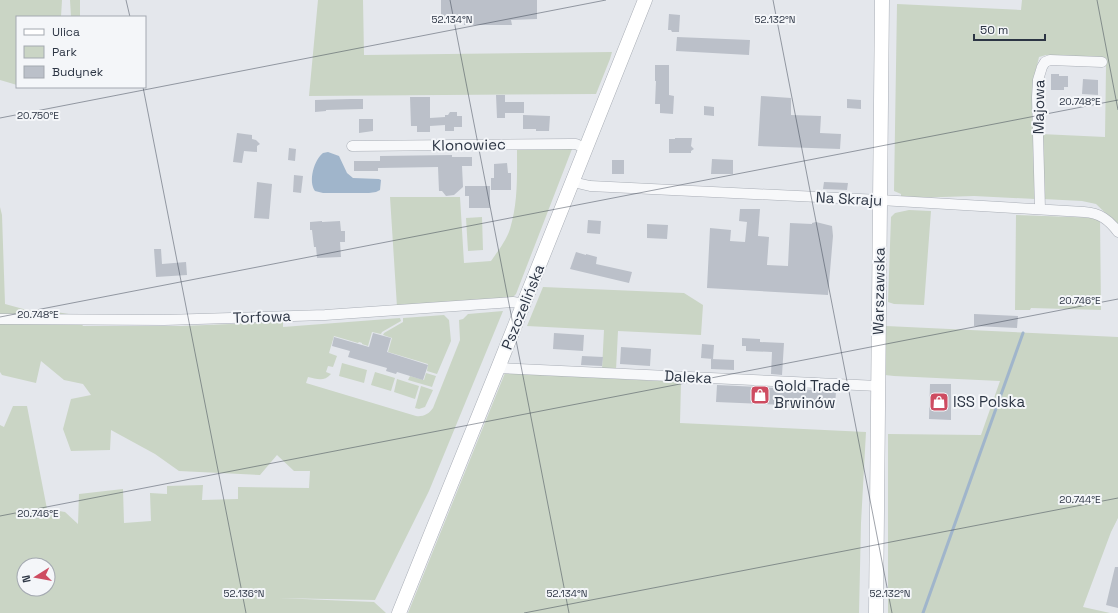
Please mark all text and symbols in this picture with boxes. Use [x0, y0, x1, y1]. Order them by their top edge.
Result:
text: 52.134°N [432, 13, 472, 26]
text: 52.132°N [755, 13, 795, 26]
legend [16, 16, 146, 88]
scale bar [974, 16, 1045, 42]
text: 50 m [980, 22, 1008, 38]
text: Ulica [52, 24, 80, 40]
text: Park [52, 44, 77, 60]
text: Budynek [52, 64, 104, 80]
street label: Majowa [1029, 79, 1048, 135]
text: 20.748°E [1059, 95, 1101, 108]
text: 20.750°E [17, 109, 59, 122]
street label: Klonowiec [432, 134, 506, 155]
street label: Na Skraju [815, 187, 883, 210]
street label: Warszawska [868, 247, 889, 335]
street label: Pszczelińska [497, 261, 548, 352]
text: 20.746°E [1059, 294, 1101, 307]
street label: Torfowa [233, 306, 292, 327]
text: 20.748°E [17, 308, 59, 321]
street label: Daleka [664, 366, 713, 387]
place label: Gold Trade Brwinów [774, 376, 850, 412]
shop icon: Gold Trade Brwinów [749, 384, 771, 406]
shop icon: ISS Polska [928, 391, 950, 413]
place label: ISS Polska [953, 392, 1025, 411]
text: 20.744°E [1059, 493, 1101, 506]
text: 20.746°E [17, 507, 59, 520]
north arrow [16, 557, 56, 597]
text: N [19, 574, 34, 584]
text: 52.136°N [224, 587, 264, 600]
text: 52.134°N [547, 587, 587, 600]
text: 52.132°N [870, 587, 910, 600]

